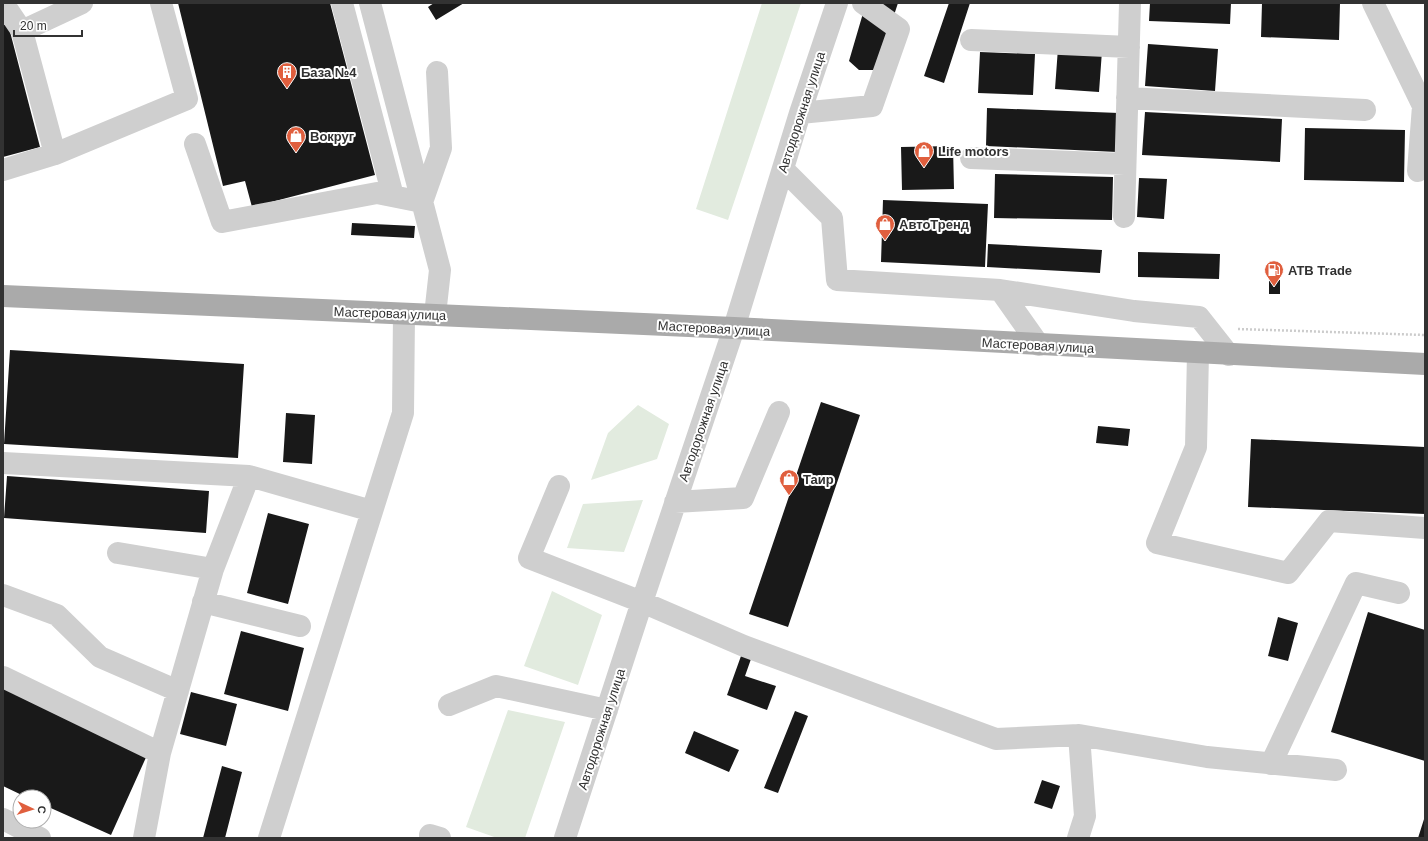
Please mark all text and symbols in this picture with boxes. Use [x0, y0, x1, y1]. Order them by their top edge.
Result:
scale bar [14, 12, 82, 38]
text: 20 m [20, 19, 47, 33]
street label: Автодорожная улица [775, 49, 828, 175]
building icon: База №4 [276, 61, 298, 89]
place label: База №4 [301, 65, 357, 80]
shop icon: Вокруг [285, 125, 307, 153]
place label: Вокруг [310, 129, 355, 144]
shop icon: Life motors [913, 140, 935, 168]
place label: Life motors [938, 144, 1009, 159]
shop icon: АвтоТренд [874, 213, 896, 241]
place label: АвтоТренд [899, 217, 970, 232]
fuel station icon: ATB Trade [1263, 259, 1285, 287]
place label: ATB Trade [1288, 263, 1352, 278]
street label: Мастеровая улица [333, 304, 447, 323]
street label: Мастеровая улица [657, 318, 771, 339]
street label: Мастеровая улица [981, 335, 1095, 356]
street label: Автодорожная улица [676, 358, 731, 483]
shop icon: Таир [778, 468, 800, 496]
place label: Таир [803, 472, 834, 487]
street label: Автодорожная улица [575, 666, 628, 792]
north arrow [12, 789, 52, 829]
text: С [36, 805, 48, 814]

